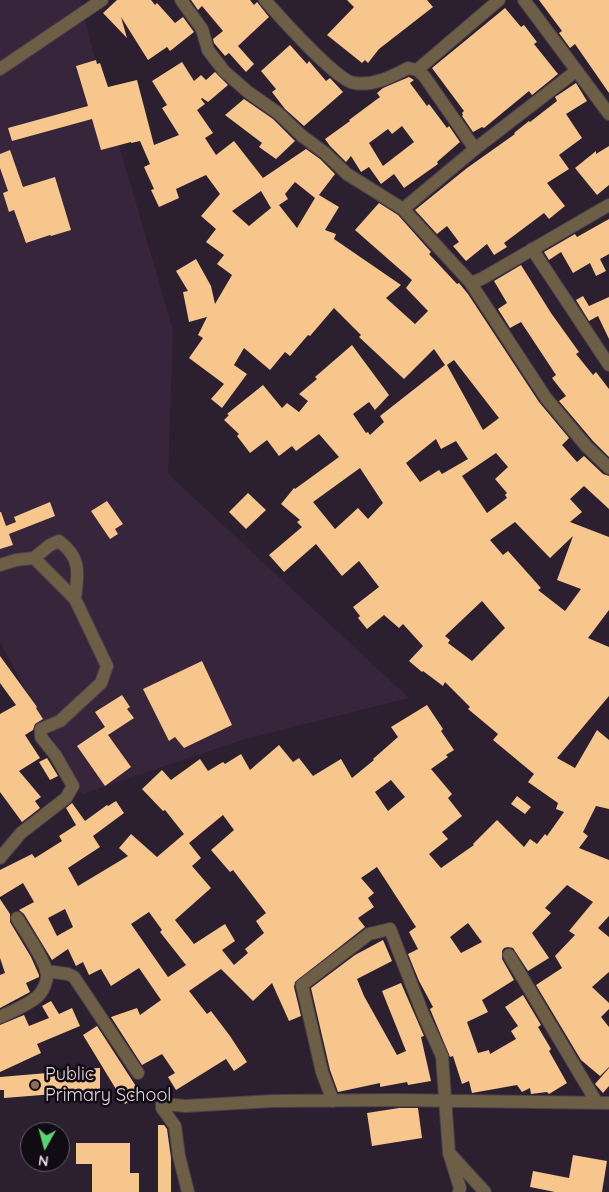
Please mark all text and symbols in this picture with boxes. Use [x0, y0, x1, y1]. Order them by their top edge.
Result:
place label: Public Primary School [45, 1064, 171, 1106]
marker: Public Primary School [29, 1079, 41, 1091]
north arrow [20, 1122, 70, 1172]
text: N [37, 1151, 50, 1170]

